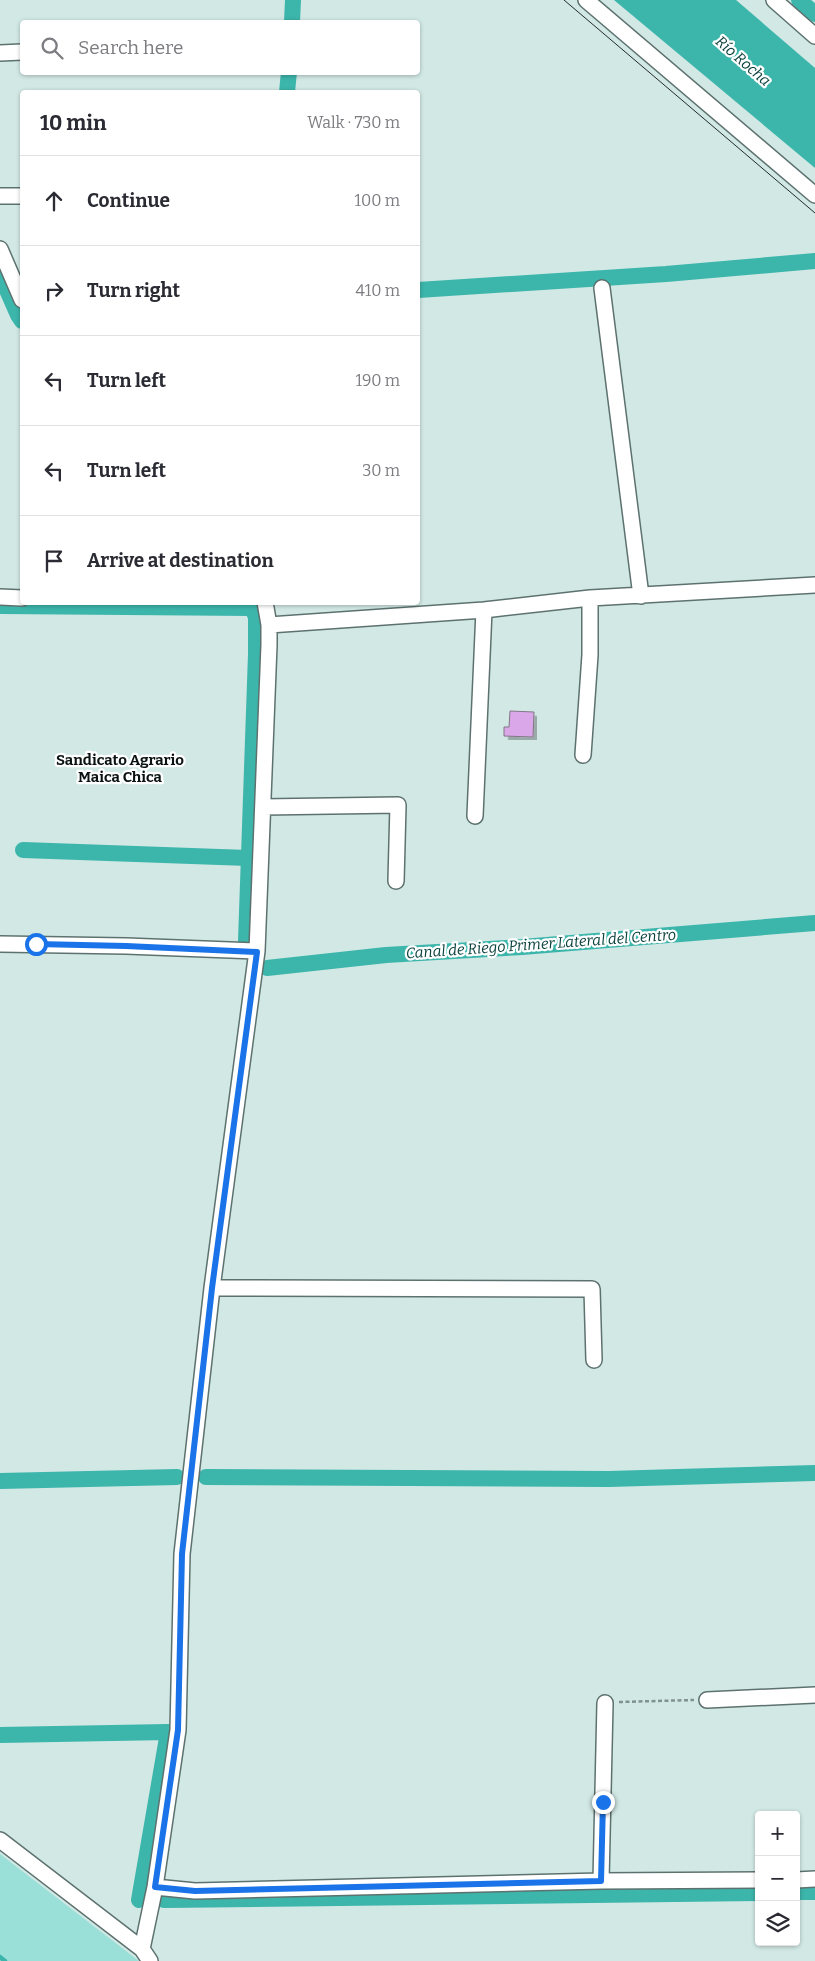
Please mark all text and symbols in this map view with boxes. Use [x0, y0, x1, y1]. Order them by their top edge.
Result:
search box [20, 20, 420, 75]
water label: Río Rocha [712, 32, 774, 90]
icon: search [38, 34, 66, 62]
text: Search here [78, 36, 183, 59]
text: 10 min [40, 110, 106, 136]
text: Walk · 730 m [307, 113, 400, 132]
icon: ahead [40, 187, 68, 215]
text: Continue [87, 189, 170, 212]
text: 100 m [355, 191, 400, 210]
icon: right [40, 277, 68, 305]
text: Turn right [87, 279, 180, 302]
text: 410 m [355, 281, 400, 300]
icon: left [40, 367, 68, 395]
text: Turn left [87, 369, 166, 392]
text: 190 m [355, 371, 400, 390]
icon: left [40, 457, 68, 485]
text: Turn left [87, 459, 166, 482]
text: 30 m [362, 461, 400, 480]
icon: arrive [40, 547, 68, 575]
text: Arrive at destination [87, 549, 274, 572]
district label: Sandicato Agrario Maica Chica [56, 751, 184, 786]
water label: Canal de Riego Primer Lateral del Centro [405, 926, 677, 962]
route start [25, 933, 48, 956]
route end [592, 1791, 615, 1814]
map controls [755, 1811, 800, 1946]
button: + [755, 1811, 800, 1856]
button: − [755, 1856, 800, 1901]
button: layers [755, 1901, 800, 1946]

